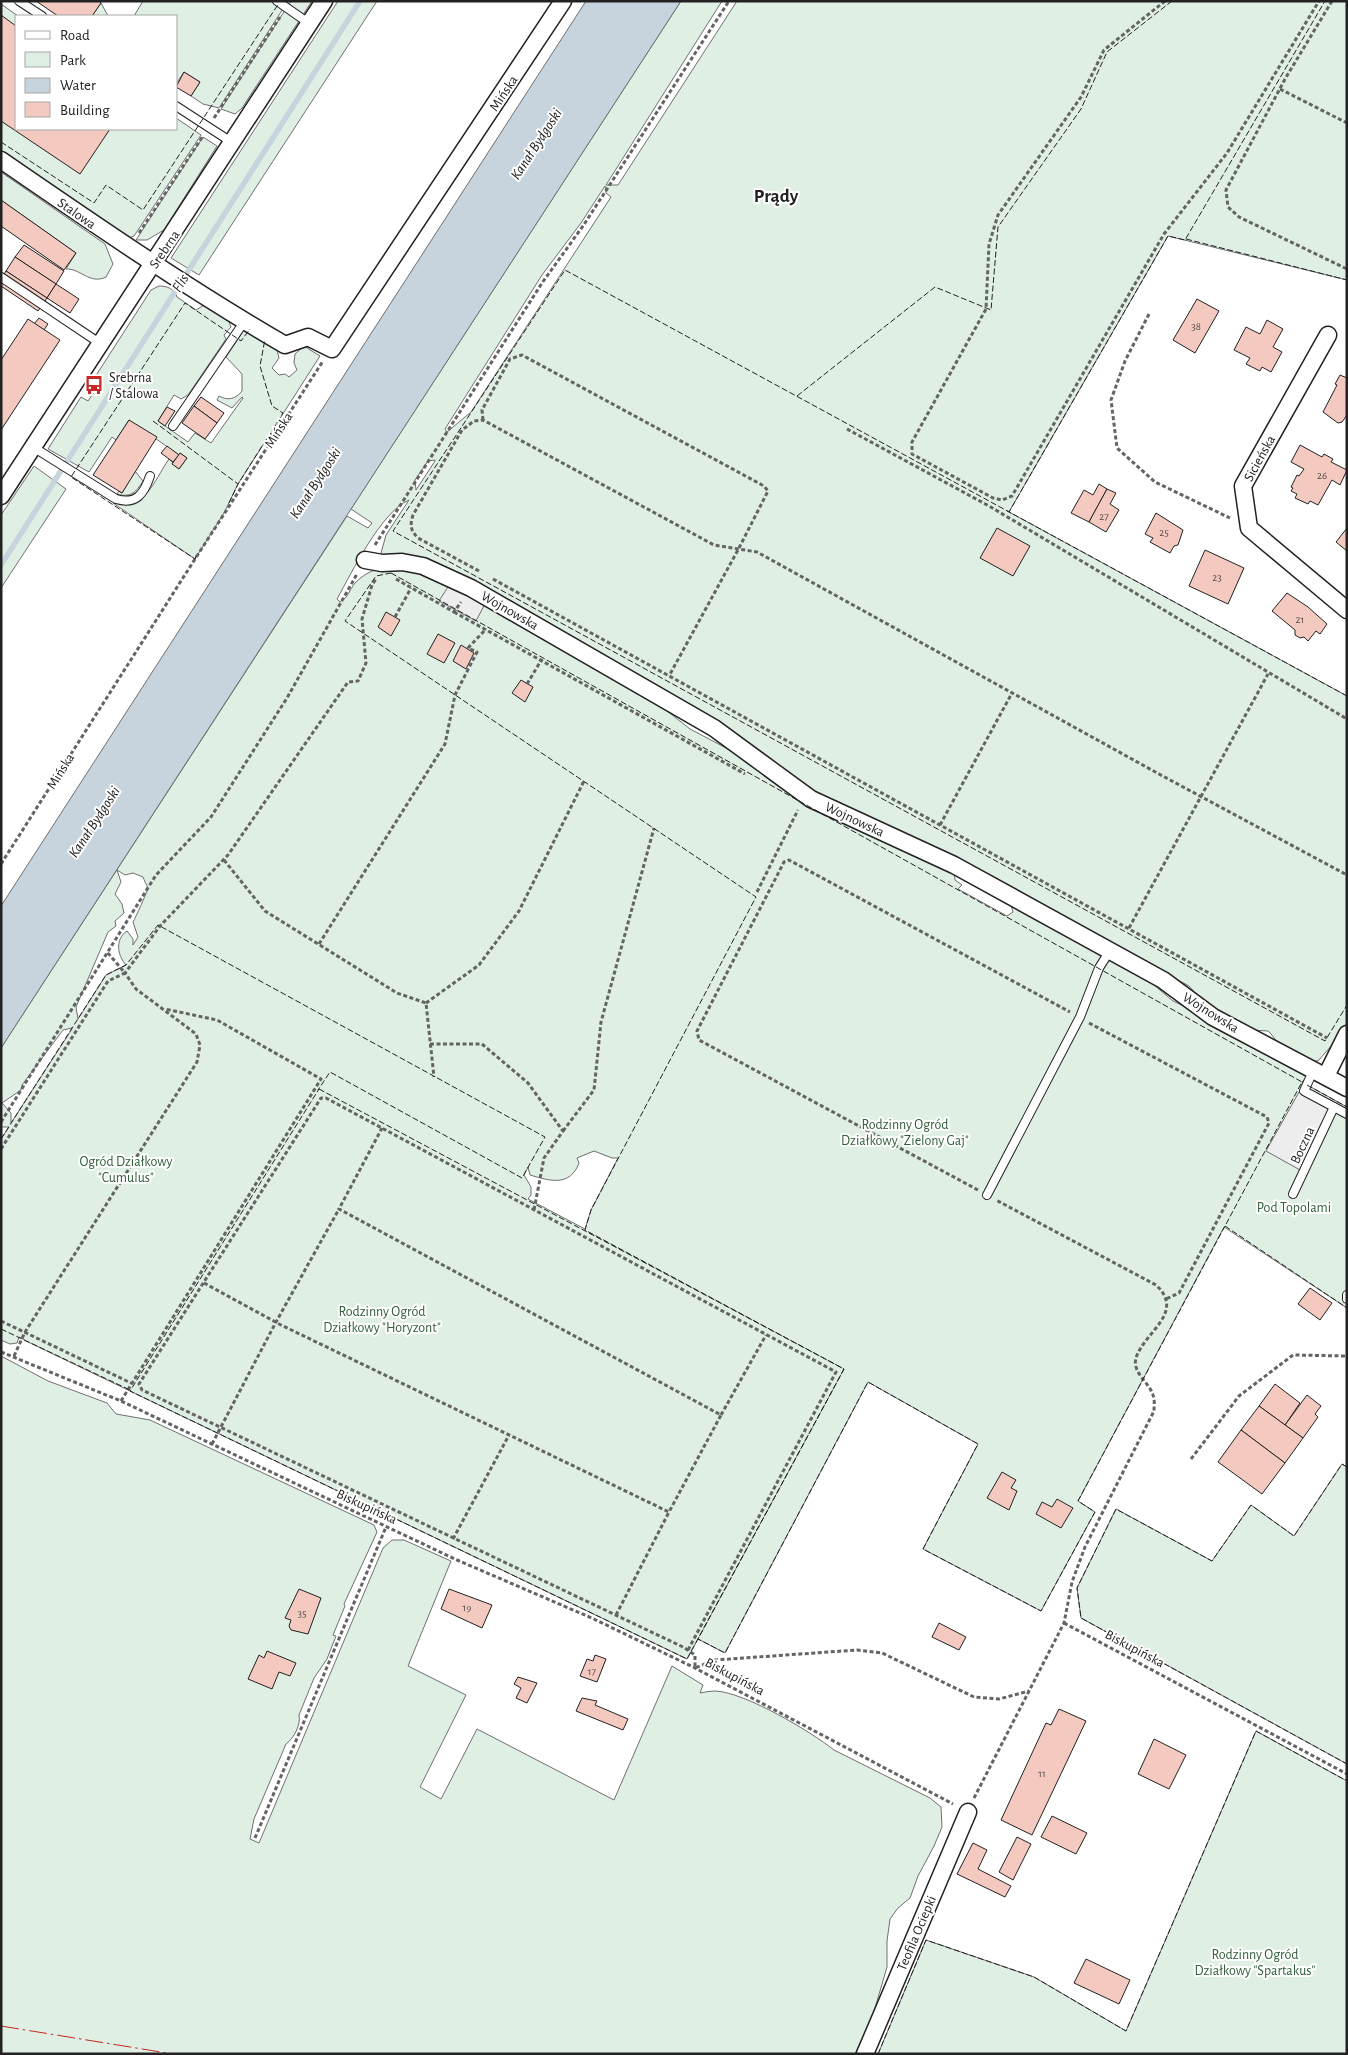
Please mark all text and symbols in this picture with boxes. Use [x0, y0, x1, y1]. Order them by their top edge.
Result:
legend [15, 15, 178, 130]
text: Road [60, 28, 90, 43]
text: Park [60, 53, 86, 68]
street label: Mińska [487, 73, 521, 114]
text: Water [60, 78, 96, 93]
text: Building [60, 103, 110, 118]
water label: Kanał Bydgoski [508, 106, 565, 182]
district label: Prądy [754, 187, 799, 206]
street label: Stalowa [55, 196, 99, 232]
street label: Srebrna [147, 228, 183, 271]
water label: Flis [169, 271, 192, 295]
house number: 38 [1191, 321, 1201, 332]
place label: Srebrna / Stalowa [109, 371, 159, 401]
bus stop icon: Srebrna / Stalowa [83, 374, 105, 396]
street label: Mińska [262, 410, 296, 451]
street label: Sicieńska [1242, 433, 1278, 484]
water label: Kanał Bydgoski [287, 445, 344, 521]
house number: 26 [1317, 470, 1327, 481]
house number: 27 [1099, 511, 1109, 522]
house number: 25 [1159, 527, 1169, 538]
house number: 23 [1212, 572, 1222, 583]
street label: Wojnowska [478, 589, 541, 633]
house number: 21 [1296, 614, 1304, 625]
street label: Mińska [44, 751, 78, 792]
water label: Kanał Bydgoski [66, 784, 123, 860]
street label: Wojnowska [823, 800, 887, 840]
street label: Wojnowska [1180, 990, 1242, 1036]
park label: Rodzinny Ogród Działkowy "Zielony Gaj" [841, 1118, 969, 1148]
street label: Boczna [1288, 1124, 1318, 1166]
park label: Ogród Działkowy "Cumulus" [79, 1155, 173, 1185]
park label: Pod Topolami [1257, 1201, 1331, 1215]
park label: Rodzinny Ogród Działkowy "Horyzont" [323, 1305, 441, 1335]
street label: Biskupińska [334, 1487, 400, 1527]
house number: 19 [463, 1602, 471, 1613]
house number: 35 [297, 1608, 307, 1619]
street label: Biskupińska [1103, 1627, 1167, 1671]
street label: Biskupińska [703, 1655, 767, 1699]
house number: 17 [588, 1666, 597, 1677]
house number: 11 [1038, 1768, 1046, 1779]
street label: Teofila Ociepki [895, 1894, 939, 1973]
park label: Rodzinny Ogród Działkowy "Spartakus" [1195, 1948, 1316, 1978]

